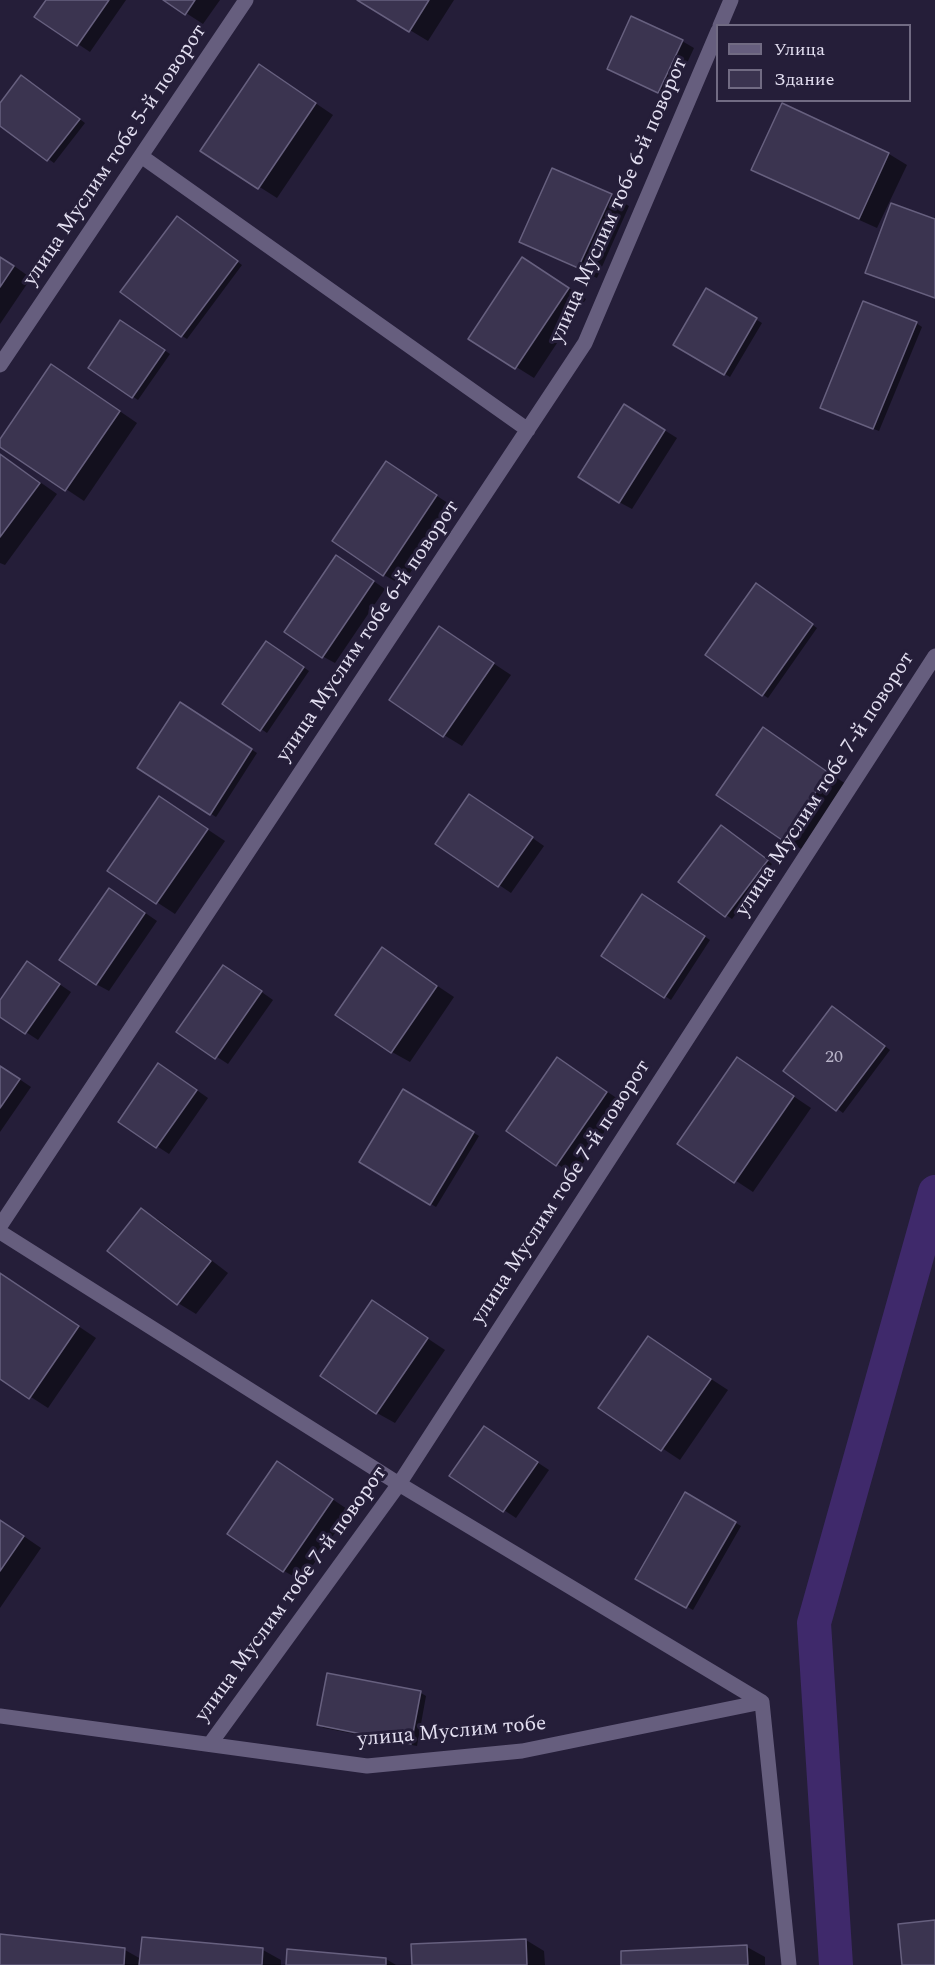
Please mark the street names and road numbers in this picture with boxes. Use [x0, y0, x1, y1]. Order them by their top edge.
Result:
street label: улица Муслим тобе 5-й поворот [19, 20, 213, 292]
street label: улица Муслим тобе 6-й поворот [545, 54, 695, 348]
street label: улица Муслим тобе 6-й поворот [272, 496, 466, 768]
street label: улица Муслим тобе 7-й поворот [731, 648, 921, 922]
street label: улица Муслим тобе 7-й поворот [467, 1056, 657, 1330]
street label: улица Муслим тобе 7-й поворот [191, 1462, 393, 1728]
street label: улица Муслим тобе [357, 1712, 547, 1754]

